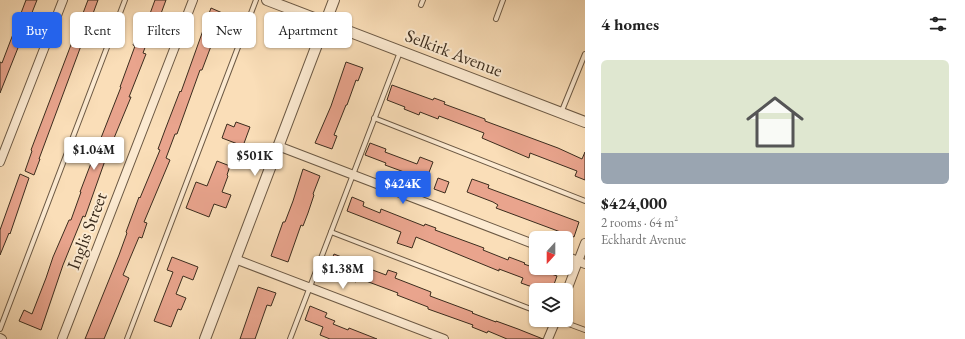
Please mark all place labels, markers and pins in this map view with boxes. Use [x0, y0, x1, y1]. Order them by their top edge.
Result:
pin: $1.04M [61, 137, 127, 171]
pin: $501K [227, 143, 283, 177]
pin: $424K [375, 171, 431, 205]
pin: $1.38M [310, 256, 376, 290]

